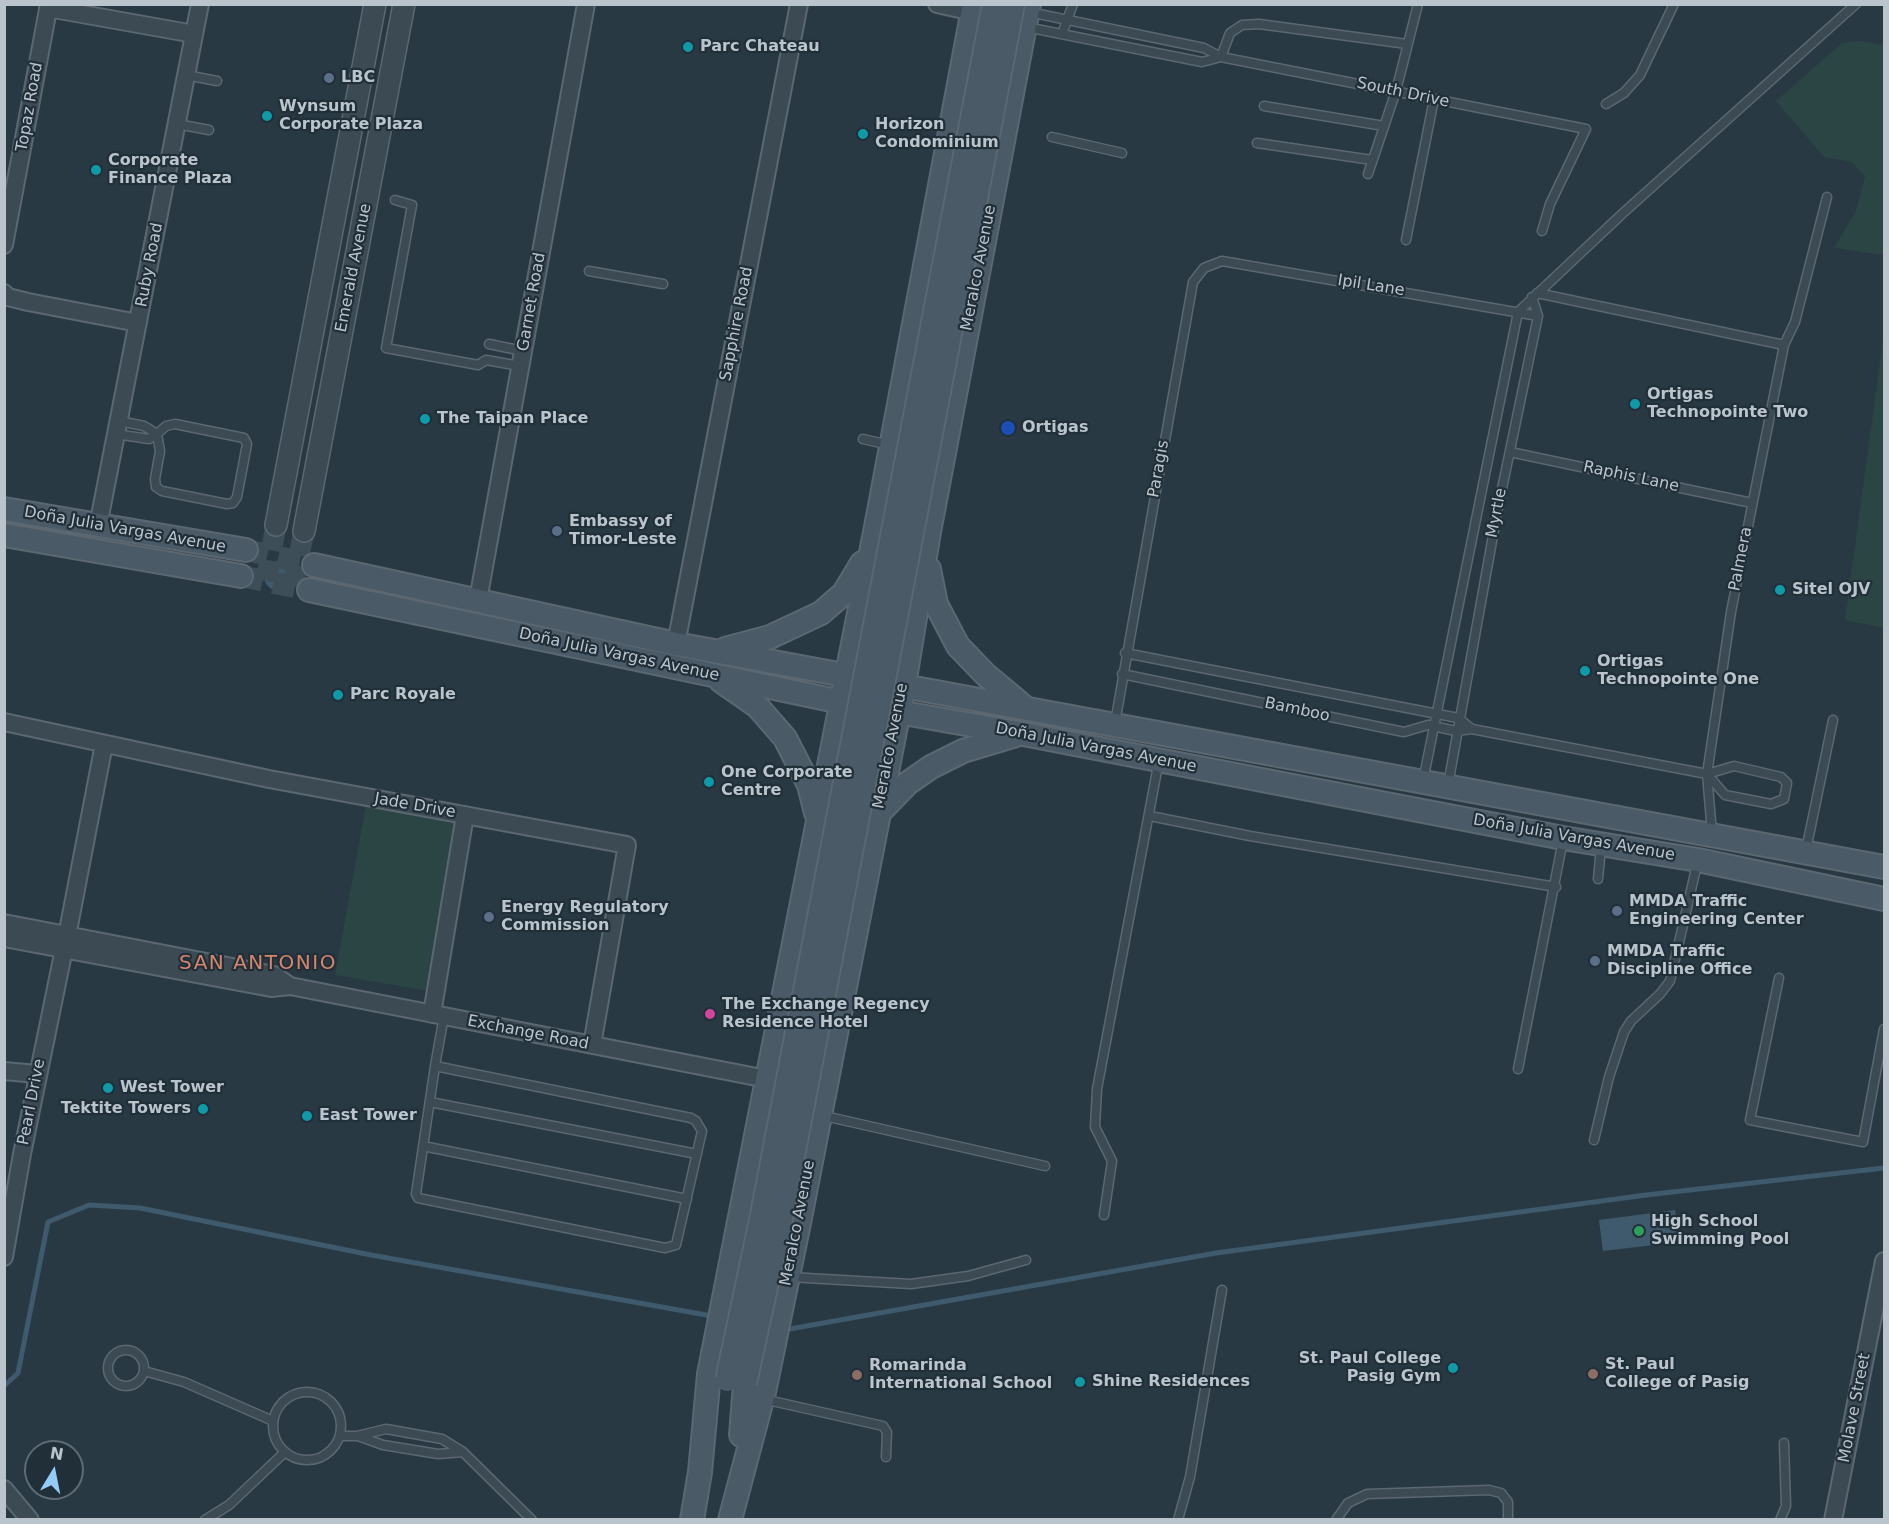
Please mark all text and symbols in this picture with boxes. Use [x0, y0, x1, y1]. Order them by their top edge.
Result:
place label: Parc Chateau [700, 37, 820, 57]
marker: Parc Chateau [681, 40, 695, 54]
street label: Topaz Road [13, 61, 47, 153]
place label: LBC [341, 68, 375, 88]
marker: LBC [322, 71, 336, 85]
street label: South Drive [1355, 74, 1451, 112]
place label: Wynsum Corporate Plaza [279, 97, 423, 135]
marker: Wynsum Corporate Plaza [260, 109, 274, 123]
place label: Horizon Condominium [875, 115, 999, 153]
marker: Horizon Condominium [856, 127, 870, 141]
place label: Corporate Finance Plaza [108, 151, 232, 189]
marker: Corporate Finance Plaza [89, 163, 103, 177]
street label: Emerald Avenue [332, 202, 376, 334]
street label: Meralco Avenue [957, 204, 1001, 332]
street label: Ruby Road [132, 221, 168, 309]
street label: Garnet Road [514, 251, 550, 353]
street label: Sapphire Road [716, 265, 758, 383]
street label: Ipil Lane [1336, 271, 1406, 301]
place label: Ortigas Technopointe Two [1647, 385, 1808, 423]
marker: Ortigas Technopointe Two [1628, 397, 1642, 411]
place label: The Taipan Place [437, 409, 588, 429]
marker: The Taipan Place [418, 412, 432, 426]
place label: Ortigas [1022, 418, 1088, 438]
marker: Ortigas [999, 419, 1017, 437]
street label: Paragis [1145, 439, 1173, 499]
street label: Raphis Lane [1581, 457, 1681, 497]
street label: Myrtle [1483, 486, 1511, 540]
street label: Doña Julia Vargas Avenue [23, 503, 227, 557]
place label: Embassy of Timor-Leste [569, 512, 677, 550]
marker: Embassy of Timor-Leste [550, 524, 564, 538]
street label: Palmera [1725, 525, 1757, 593]
place label: Sitel OJV [1792, 580, 1870, 600]
marker: Sitel OJV [1773, 583, 1787, 597]
street label: Doña Julia Vargas Avenue [517, 624, 721, 686]
place label: Ortigas Technopointe One [1597, 652, 1759, 690]
marker: Ortigas Technopointe One [1578, 664, 1592, 678]
street label: Meralco Avenue [869, 682, 913, 810]
place label: Parc Royale [350, 685, 456, 705]
marker: Parc Royale [331, 688, 345, 702]
street label: Bamboo [1263, 694, 1331, 726]
street label: Doña Julia Vargas Avenue [994, 719, 1198, 777]
place label: One Corporate Centre [721, 763, 853, 801]
marker: One Corporate Centre [702, 775, 716, 789]
street label: Jade Drive [373, 789, 457, 823]
street label: Doña Julia Vargas Avenue [1472, 811, 1676, 865]
place label: MMDA Traffic Engineering Center [1629, 892, 1804, 930]
place label: Energy Regulatory Commission [501, 898, 669, 936]
marker: MMDA Traffic Engineering Center [1610, 904, 1624, 918]
marker: Energy Regulatory Commission [482, 910, 496, 924]
place label: MMDA Traffic Discipline Office [1607, 942, 1752, 980]
district label: SAN ANTONIO [179, 952, 337, 976]
marker: MMDA Traffic Discipline Office [1588, 954, 1602, 968]
place label: The Exchange Regency Residence Hotel [722, 995, 930, 1033]
marker: The Exchange Regency Residence Hotel [703, 1007, 717, 1021]
street label: Exchange Road [466, 1012, 590, 1054]
street label: Pearl Drive [14, 1057, 50, 1147]
place label: West Tower [120, 1078, 224, 1098]
marker: West Tower [101, 1081, 115, 1095]
place label: Tektite Towers [61, 1099, 191, 1119]
marker: Tektite Towers [196, 1102, 210, 1116]
place label: East Tower [319, 1106, 417, 1126]
marker: East Tower [300, 1109, 314, 1123]
street label: Meralco Avenue [776, 1159, 820, 1287]
place label: High School Swimming Pool [1651, 1212, 1789, 1250]
marker: High School Swimming Pool [1632, 1224, 1646, 1238]
place label: St. Paul College Pasig Gym [1299, 1349, 1441, 1387]
street label: Molave Street [1835, 1352, 1875, 1464]
place label: St. Paul College of Pasig [1605, 1355, 1750, 1393]
place label: Romarinda International School [869, 1356, 1052, 1394]
marker: St. Paul College Pasig Gym [1446, 1361, 1460, 1375]
marker: St. Paul College of Pasig [1586, 1367, 1600, 1381]
marker: Romarinda International School [850, 1368, 864, 1382]
place label: Shine Residences [1092, 1372, 1250, 1392]
marker: Shine Residences [1073, 1375, 1087, 1389]
north arrow [24, 1440, 84, 1500]
text: N [49, 1443, 65, 1464]

